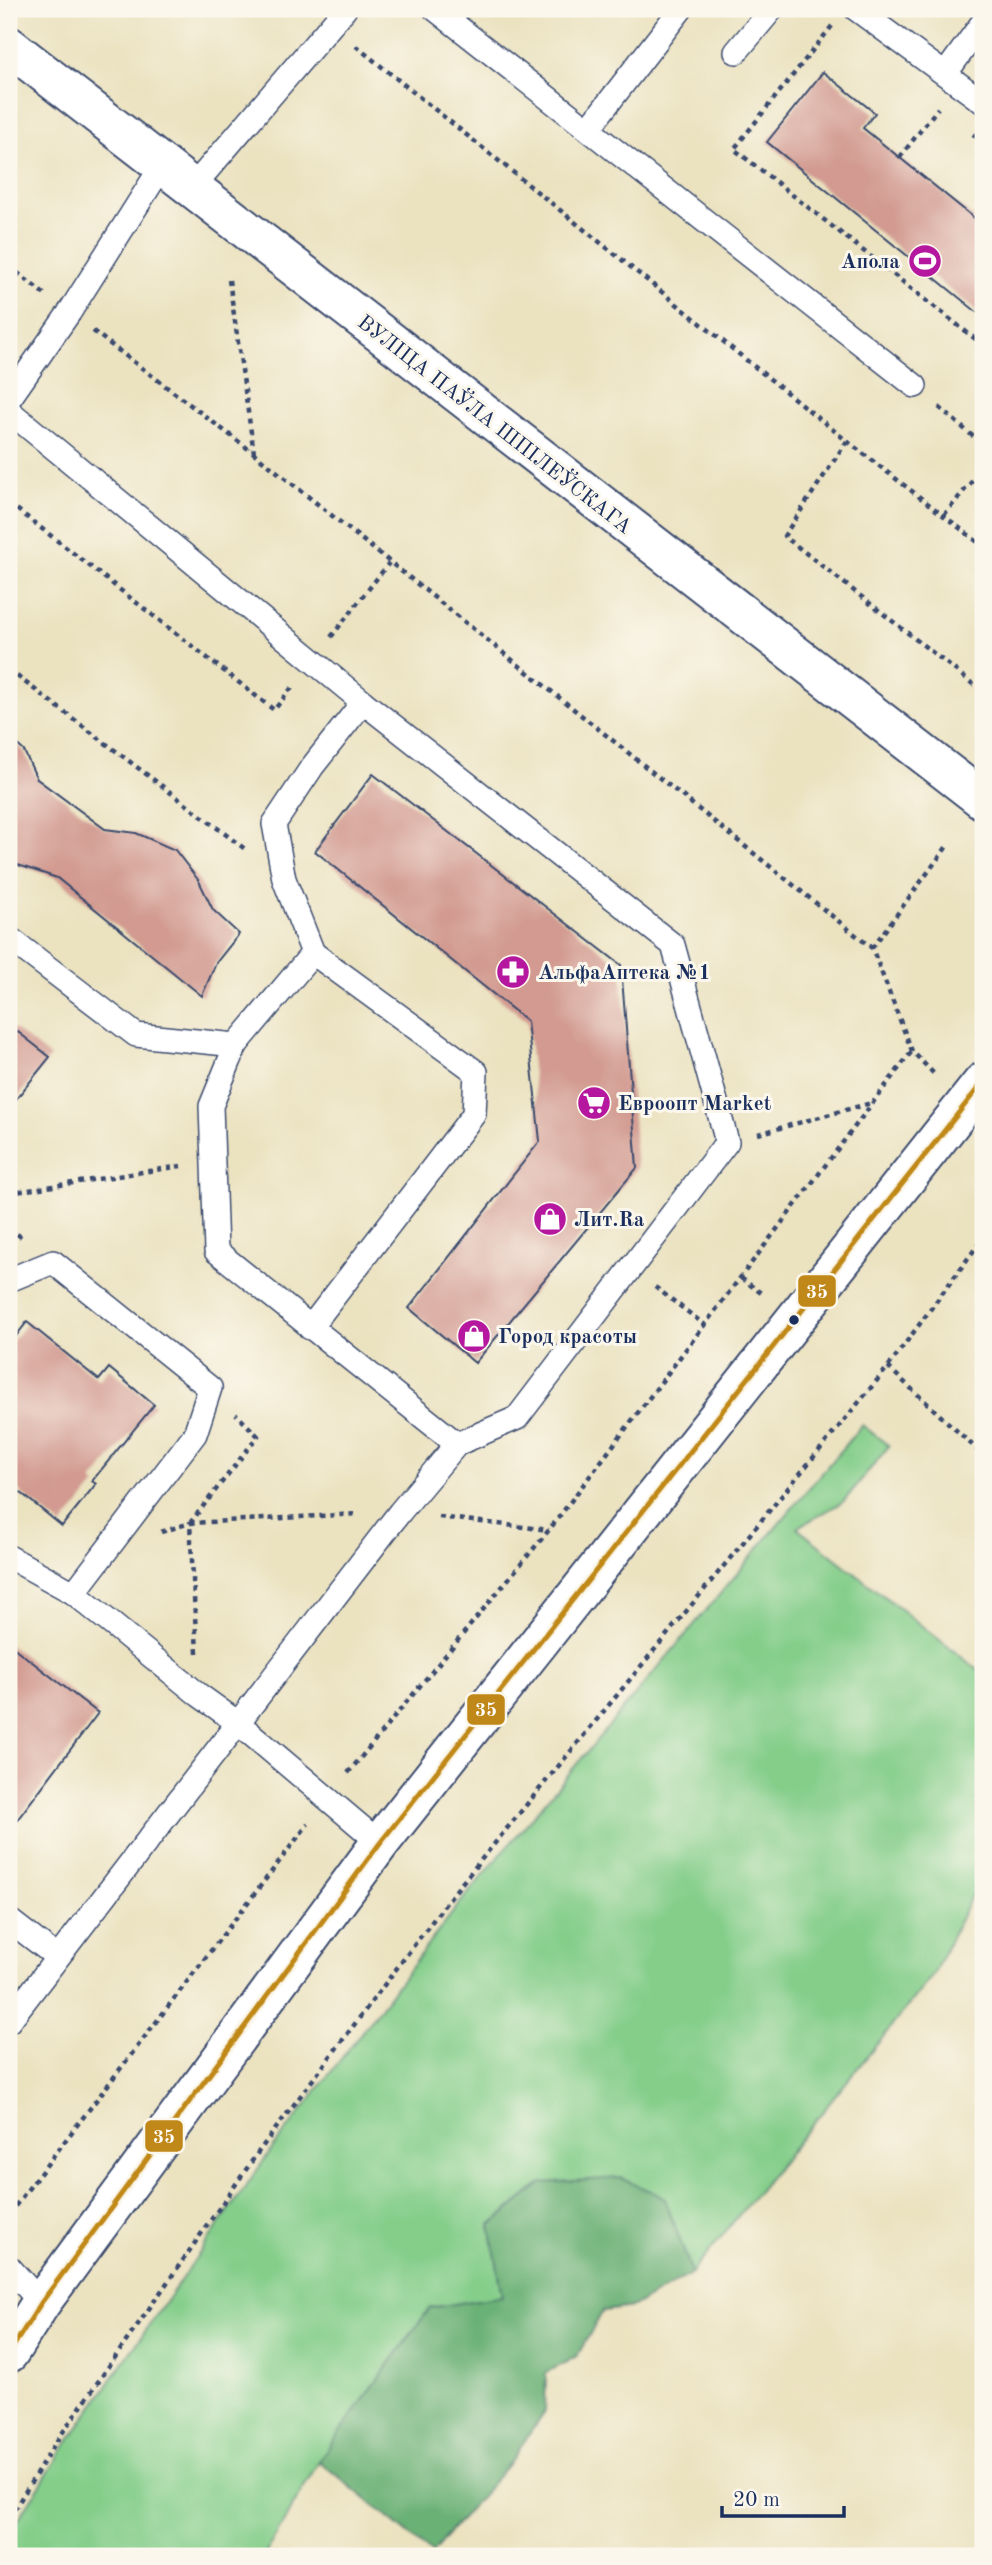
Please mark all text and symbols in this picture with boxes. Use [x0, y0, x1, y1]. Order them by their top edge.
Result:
sports icon: Апола [906, 242, 944, 280]
place label: Апола [841, 252, 900, 273]
street label: ВУЛІЦА ПАЎЛА ШПІЛЕЎСКАГА [353, 308, 638, 539]
pharmacy icon: АльфаАптека №1 [494, 953, 532, 991]
place label: АльфаАптека №1 [538, 963, 711, 984]
supermarket icon: Евроопт Market [575, 1084, 613, 1122]
place label: Евроопт Market [618, 1094, 772, 1115]
shop icon: Лит.Ra [531, 1200, 569, 1238]
place label: Лит.Ra [574, 1210, 645, 1231]
line badge: 35 [797, 1274, 837, 1308]
text: 35 [806, 1284, 828, 1303]
unlabelled marker [787, 1313, 801, 1327]
shop icon: Город красоты [455, 1317, 493, 1355]
place label: Город красоты [498, 1327, 637, 1348]
line badge: 35 [466, 1693, 506, 1726]
text: 35 [475, 1702, 497, 1721]
line badge: 35 [144, 2119, 184, 2153]
text: 35 [153, 2129, 175, 2148]
scale bar [722, 2474, 845, 2518]
text: 20 m [733, 2490, 780, 2511]

